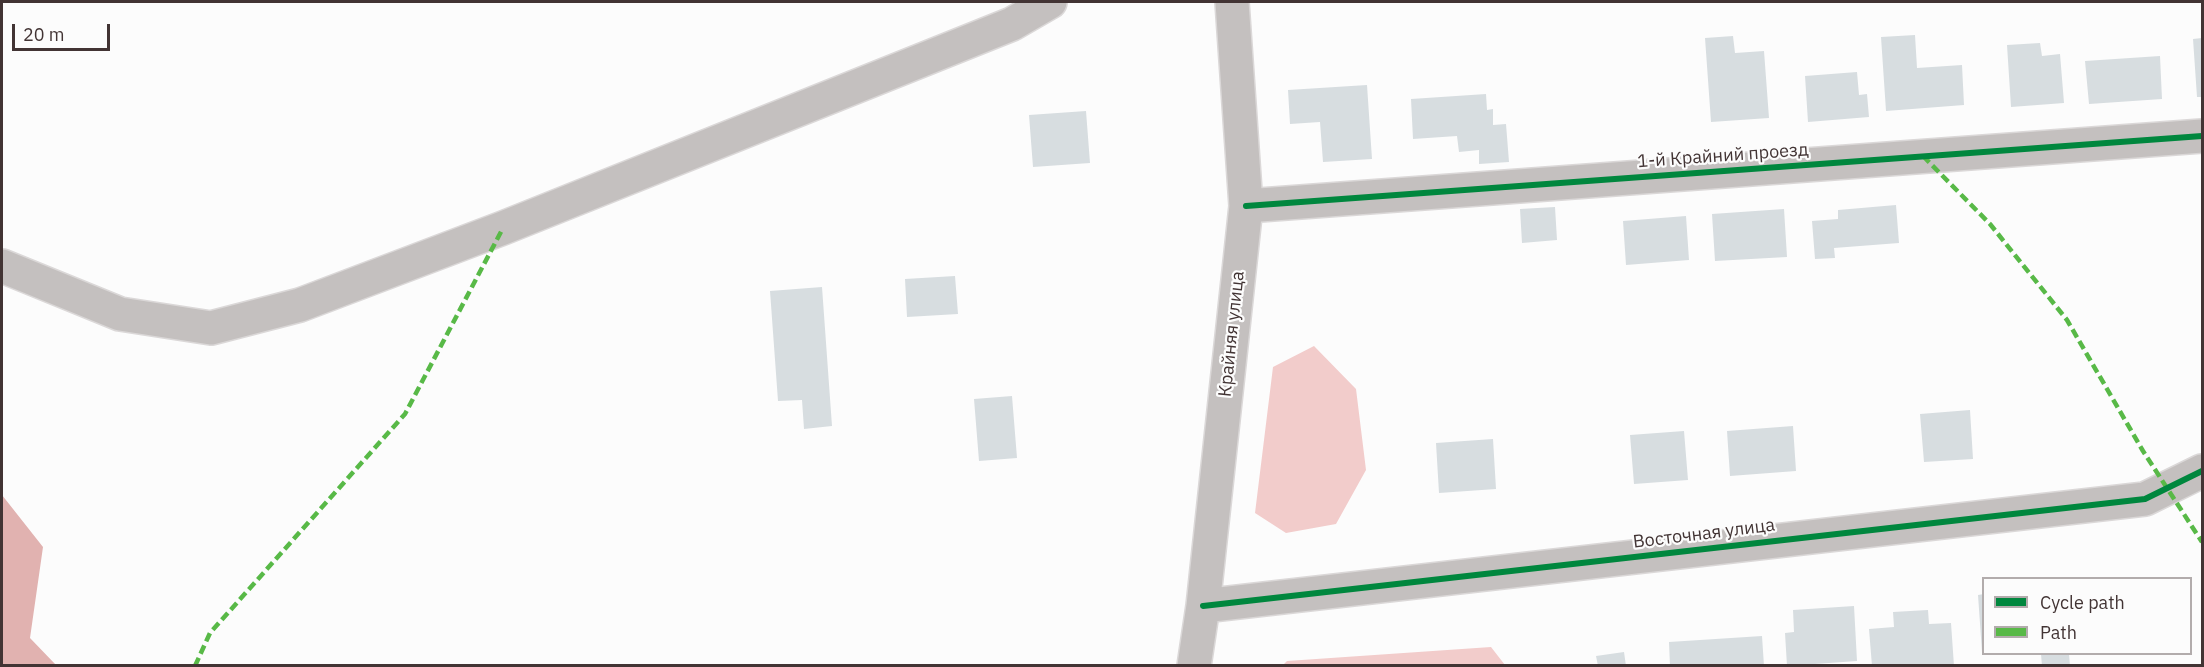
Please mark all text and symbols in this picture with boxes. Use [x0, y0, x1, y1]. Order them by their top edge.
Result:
scale bar [15, 12, 112, 50]
text: 20 m [23, 23, 65, 46]
street label: 1-й Крайний проезд [1637, 139, 1809, 173]
street label: Крайняя улица [1215, 270, 1249, 398]
street label: Восточная улица [1632, 515, 1776, 553]
legend [1982, 577, 2192, 655]
text: Cycle path [2040, 591, 2125, 614]
text: Path [2040, 621, 2077, 644]

